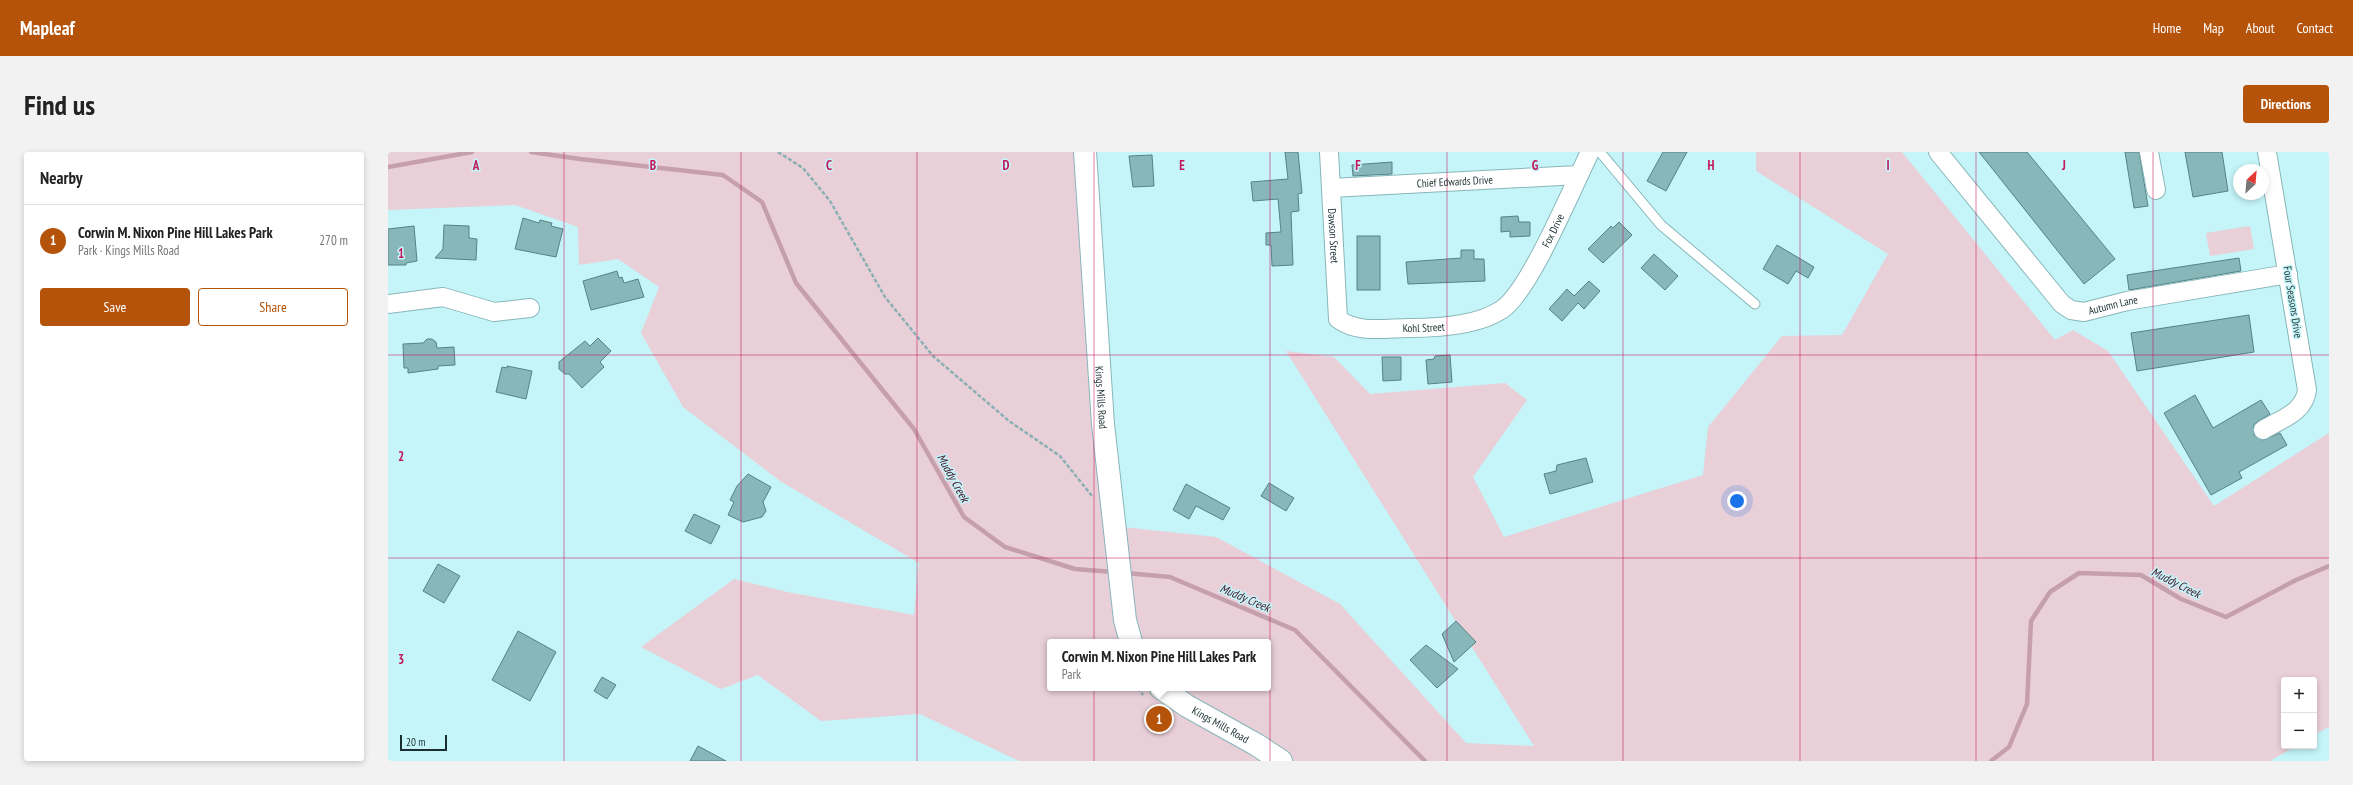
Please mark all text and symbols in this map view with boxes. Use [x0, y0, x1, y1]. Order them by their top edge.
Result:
text: Mapleaf [20, 16, 75, 40]
text: Home [2153, 19, 2181, 37]
text: Map [2203, 19, 2224, 37]
text: About [2246, 19, 2275, 37]
text: Contact [2297, 19, 2333, 37]
button: Directions [2243, 85, 2329, 123]
text: Find us [24, 86, 95, 123]
text: A [472, 157, 480, 174]
text: B [650, 157, 656, 174]
text: C [826, 157, 832, 174]
text: D [1003, 157, 1010, 174]
text: E [1179, 157, 1185, 174]
text: F [1355, 157, 1361, 174]
text: G [1532, 157, 1539, 174]
text: H [1708, 157, 1715, 174]
text: I [1886, 157, 1890, 174]
text: J [2061, 157, 2066, 174]
north arrow [2233, 164, 2269, 200]
text: Nearby [40, 167, 83, 189]
street label: Chief Edwards Drive [1416, 172, 1494, 190]
street label: Dawson Street [1325, 208, 1342, 264]
street label: Fox Drive [1539, 211, 1567, 250]
text: Corwin M. Nixon Pine Hill Lakes Park [78, 223, 273, 242]
text: 1 [50, 232, 56, 249]
text: 270 m [319, 232, 348, 249]
text: Park · Kings Mills Road [78, 242, 179, 259]
text: 1 [398, 245, 404, 262]
street label: Four Seasons Drive [2280, 265, 2306, 339]
button: Save [40, 288, 190, 326]
button: Share [198, 288, 348, 326]
street label: Autumn Lane [2087, 292, 2139, 318]
street label: Kohl Street [1403, 319, 1445, 335]
street label: Kings Mills Road [1092, 366, 1111, 430]
text: 2 [398, 448, 404, 465]
water label: Muddy Creek [934, 451, 974, 506]
your location [1727, 491, 1747, 511]
water label: Muddy Creek [2149, 564, 2204, 602]
water label: Muddy Creek [1218, 580, 1274, 615]
popup [1047, 639, 1271, 691]
text: Corwin M. Nixon Pine Hill Lakes Park [1062, 647, 1256, 666]
text: 3 [398, 651, 404, 668]
text: Park [1062, 666, 1081, 683]
map controls [2281, 677, 2317, 749]
button: + [2281, 677, 2317, 713]
street label: Kings Mills Road [1190, 703, 1252, 746]
pin: 1 [1146, 704, 1172, 734]
button: − [2281, 713, 2317, 749]
scale bar [400, 733, 447, 752]
text: 20 m [406, 735, 425, 749]

